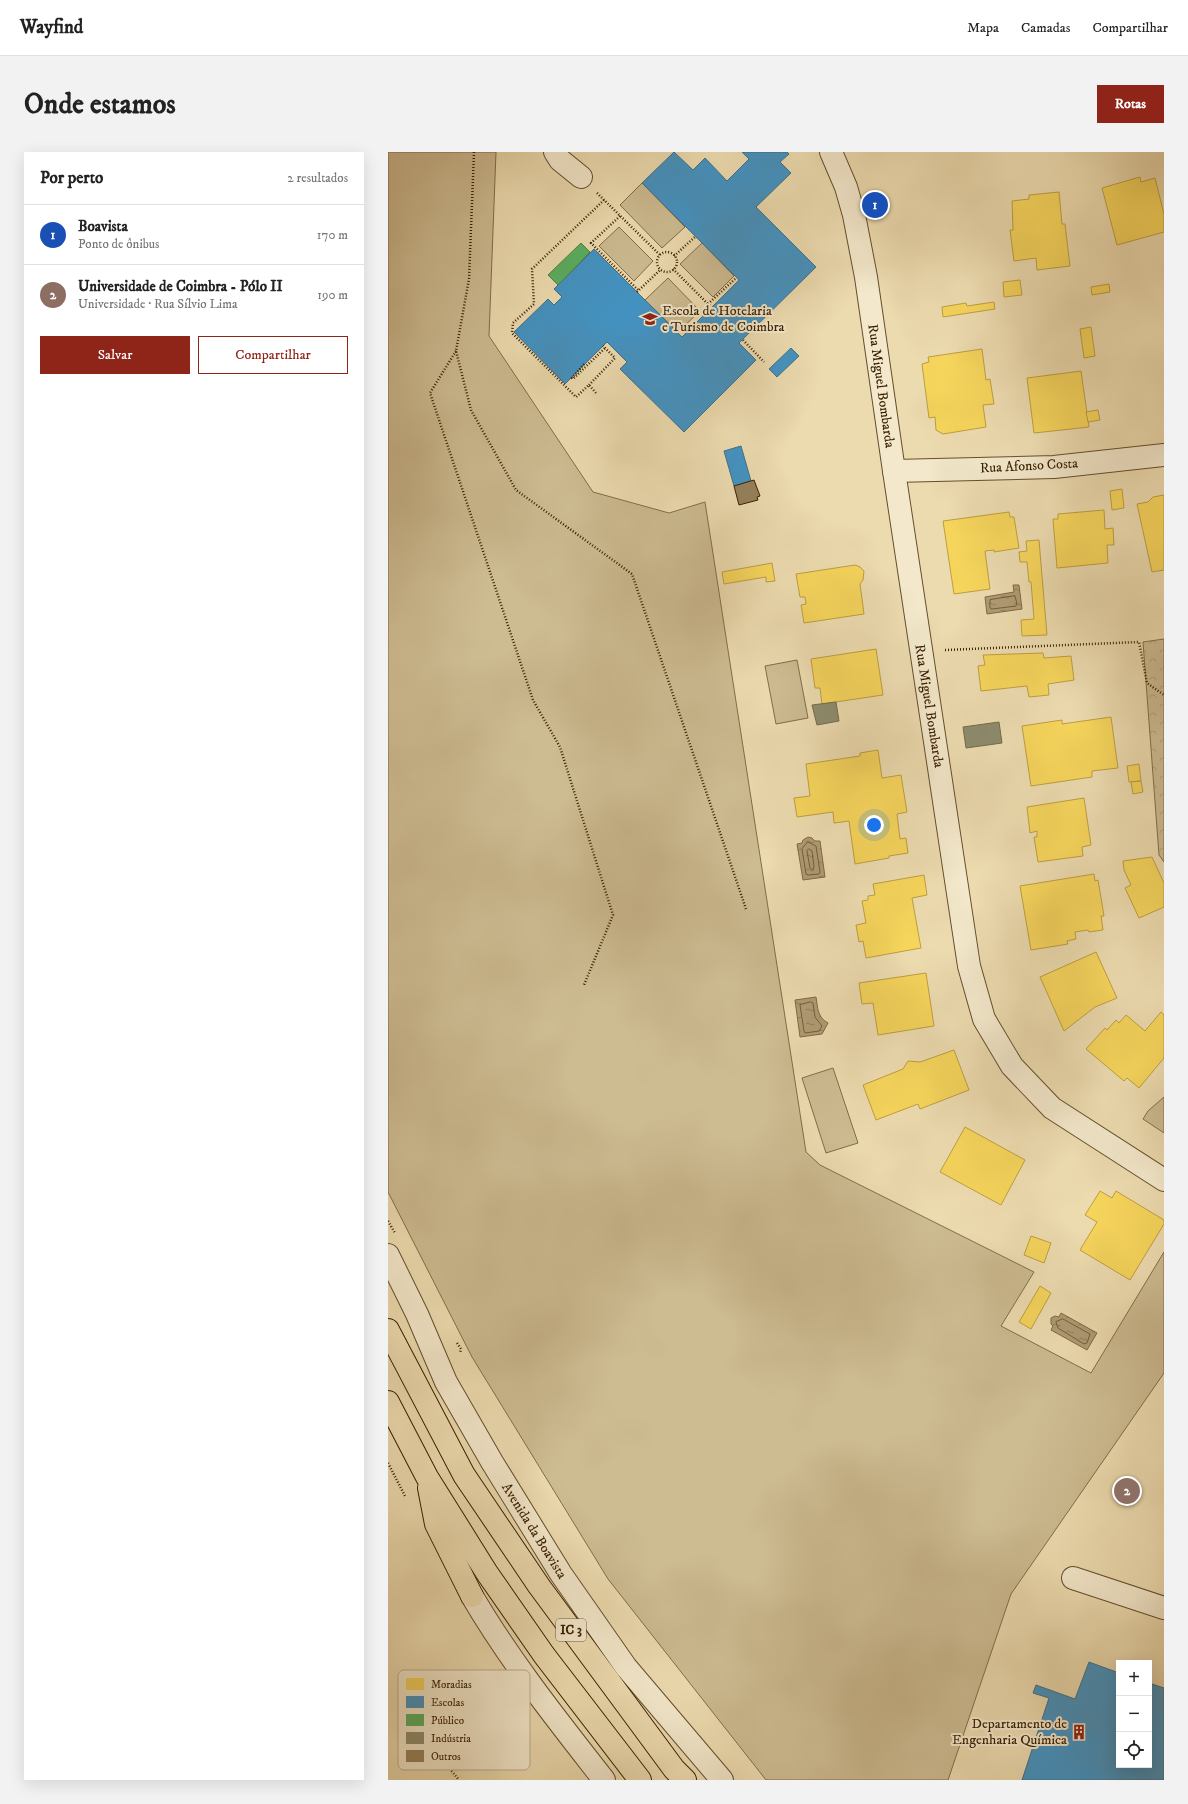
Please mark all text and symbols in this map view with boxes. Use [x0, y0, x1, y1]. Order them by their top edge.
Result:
text: Wayfind [20, 16, 83, 39]
text: Mapa [967, 19, 999, 37]
text: Camadas [1021, 19, 1070, 37]
text: Compartilhar [1092, 19, 1168, 37]
button: Rotas [1097, 85, 1164, 123]
text: Onde estamos [24, 87, 176, 122]
text: Por perto [40, 167, 103, 189]
text: 2 resultados [287, 170, 348, 186]
pin: 1 [862, 190, 888, 220]
text: Boavista [78, 217, 128, 236]
text: 1 [51, 227, 55, 243]
text: 170 m [317, 227, 348, 243]
text: Ponto de ônibus [78, 236, 159, 252]
text: Universidade de Coimbra - Pólo II [78, 277, 283, 296]
text: 2 [50, 287, 56, 303]
text: 190 m [317, 287, 348, 303]
text: Universidade · Rua Sílvio Lima [78, 296, 238, 312]
place label: Escola de Hotelaria e Turismo de Coimbra [662, 302, 785, 336]
school or university icon: Escola de Hotelaria e Turismo de Coimbra [641, 310, 659, 328]
street label: Rua Miguel Bombarda [863, 323, 899, 449]
button: Salvar [40, 336, 190, 374]
button: Compartilhar [198, 336, 348, 374]
street label: Rua Afonso Costa [980, 454, 1079, 478]
street label: Rua Miguel Bombarda [910, 643, 948, 769]
your location [864, 815, 884, 835]
pin: 2 [1114, 1476, 1140, 1506]
street label: Avenida da Boavista [497, 1480, 571, 1582]
road number: IC 3 [556, 1619, 586, 1641]
map controls [1116, 1660, 1152, 1768]
button: + [1116, 1660, 1152, 1696]
legend [398, 1670, 530, 1770]
text: Moradias [431, 1678, 472, 1692]
text: Escolas [431, 1696, 464, 1710]
button: − [1116, 1696, 1152, 1732]
text: Público [431, 1714, 464, 1728]
place label: Departamento de Engenharia Química [952, 1715, 1067, 1749]
building icon: Departamento de Engenharia Química [1070, 1723, 1088, 1741]
text: Indústria [431, 1732, 471, 1746]
button: locate [1116, 1732, 1152, 1768]
text: Outros [431, 1750, 461, 1764]

